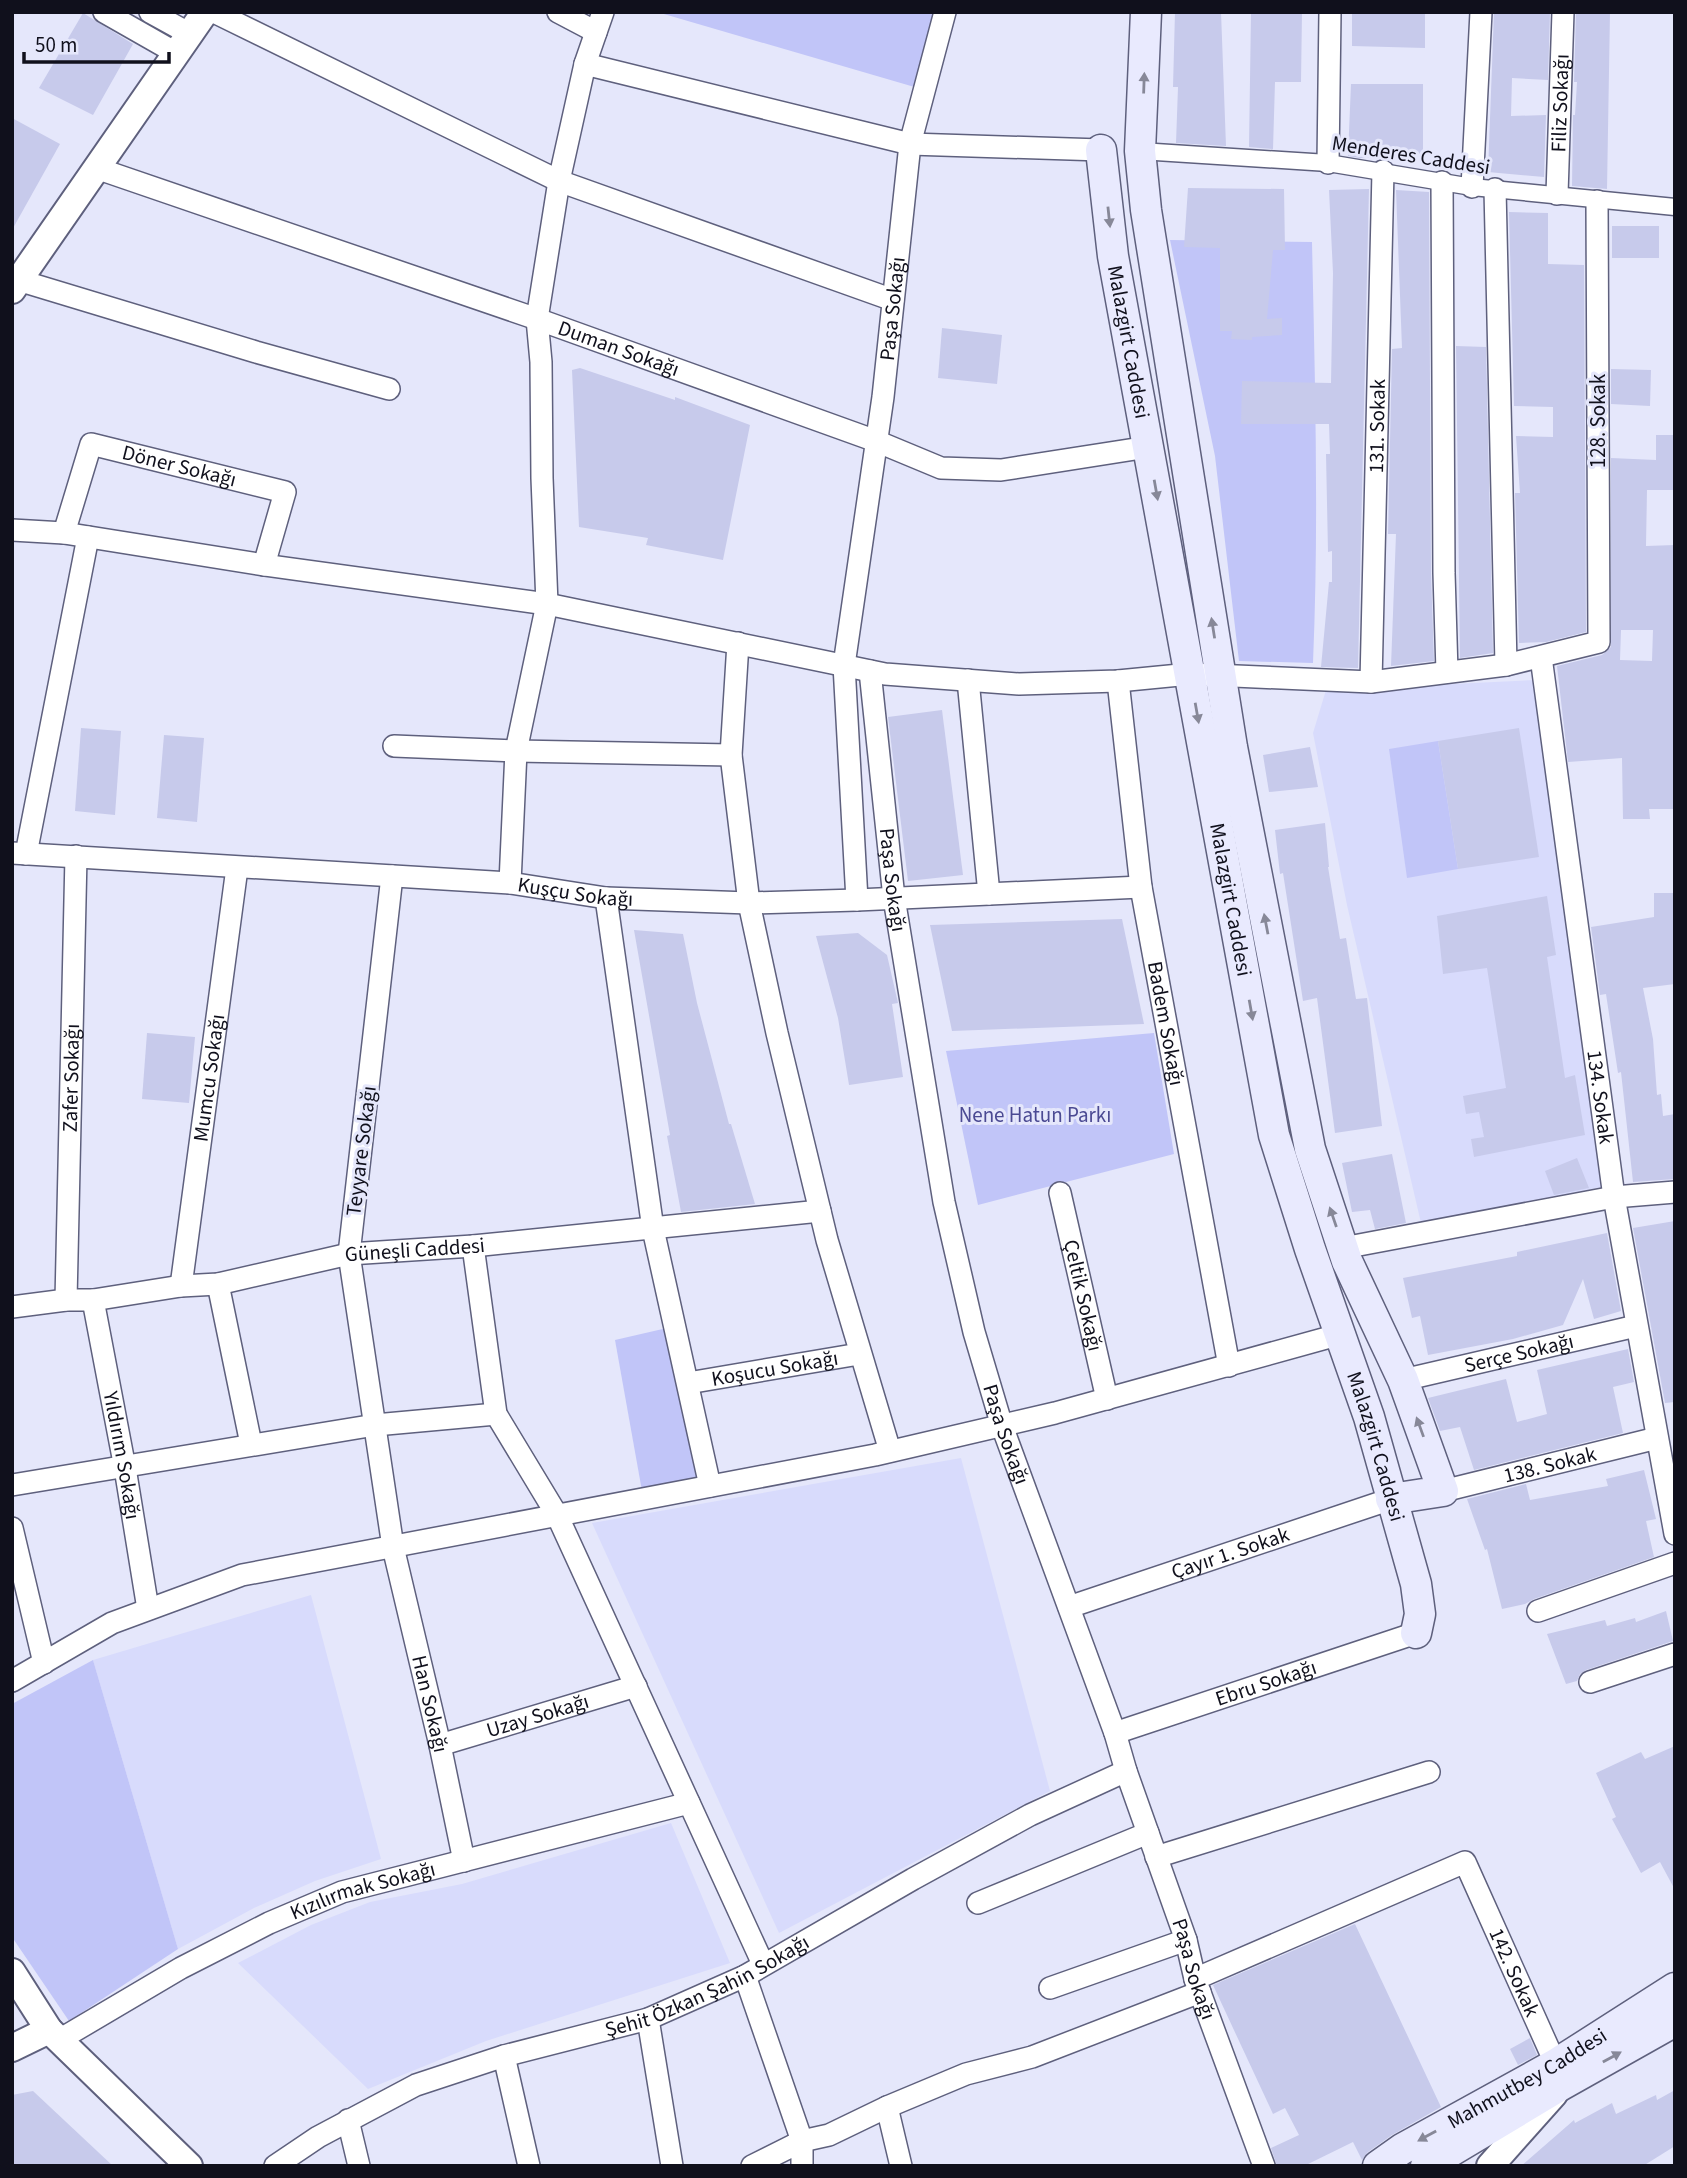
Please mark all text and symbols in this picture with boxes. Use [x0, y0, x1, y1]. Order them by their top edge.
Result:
scale bar [24, 21, 170, 65]
text: 50 m [35, 30, 77, 60]
street label: Filiz Sokağı [1543, 53, 1577, 153]
one-way arrow [1138, 72, 1149, 94]
street label: Menderes Caddesi [1330, 128, 1492, 182]
one-way arrow [1103, 207, 1114, 229]
street label: Paşa Sokağı [872, 255, 913, 362]
street label: Malazgirt Caddesi [1100, 263, 1157, 421]
street label: Duman Sokağı [554, 313, 684, 384]
street label: 128. Sokak [1583, 373, 1613, 468]
street label: 131. Sokak [1361, 378, 1393, 474]
street label: Döner Sokağı [119, 437, 240, 494]
one-way arrow [1151, 479, 1162, 501]
one-way arrow [1207, 617, 1218, 639]
one-way arrow [1192, 703, 1203, 725]
street label: Malazgirt Caddesi [1202, 821, 1260, 979]
street label: Paşa Sokağı [872, 826, 914, 934]
street label: Kuşçu Sokağı [515, 869, 634, 914]
one-way arrow [1261, 913, 1272, 935]
street label: Badem Sokağı [1140, 959, 1192, 1088]
one-way arrow [1246, 999, 1257, 1021]
street label: Mumcu Sokağı [185, 1012, 232, 1144]
street label: Zafer Sokağı [55, 1023, 87, 1133]
street label: 134. Sokak [1579, 1048, 1622, 1146]
street label: Teyyare Sokağı [338, 1084, 384, 1218]
park label: Nene Hatun Parkı [959, 1100, 1111, 1130]
one-way arrow [1327, 1207, 1338, 1228]
street label: Güneşli Caddesi [344, 1230, 486, 1269]
street label: Çeltik Sokağı [1056, 1237, 1111, 1354]
street label: Serçe Sokağı [1461, 1326, 1577, 1380]
street label: Koşucu Sokağı [709, 1343, 840, 1394]
street label: Malazgirt Caddesi [1339, 1367, 1413, 1525]
street label: Paşa Sokağı [975, 1380, 1037, 1489]
street label: Yıldırım Sokağı [95, 1388, 148, 1522]
one-way arrow [1414, 1416, 1425, 1437]
street label: 138. Sokak [1500, 1438, 1600, 1490]
street label: Çayır 1. Sokak [1167, 1519, 1294, 1587]
street label: Han Sokağı [404, 1652, 456, 1755]
street label: Ebru Sokağı [1211, 1652, 1320, 1714]
street label: Uzay Sokağı [483, 1686, 593, 1745]
street label: Kızılırmak Sokağı [285, 1854, 438, 1927]
street label: Paşa Sokağı [1164, 1914, 1224, 2024]
street label: 142. Sokak [1481, 1923, 1548, 2022]
street label: Şehit Özkan Şahin Sokağı [601, 1927, 815, 2045]
street label: Mahmutbey Caddesi [1442, 2020, 1613, 2136]
one-way arrow [1602, 2051, 1621, 2063]
one-way arrow [1417, 2130, 1437, 2142]

